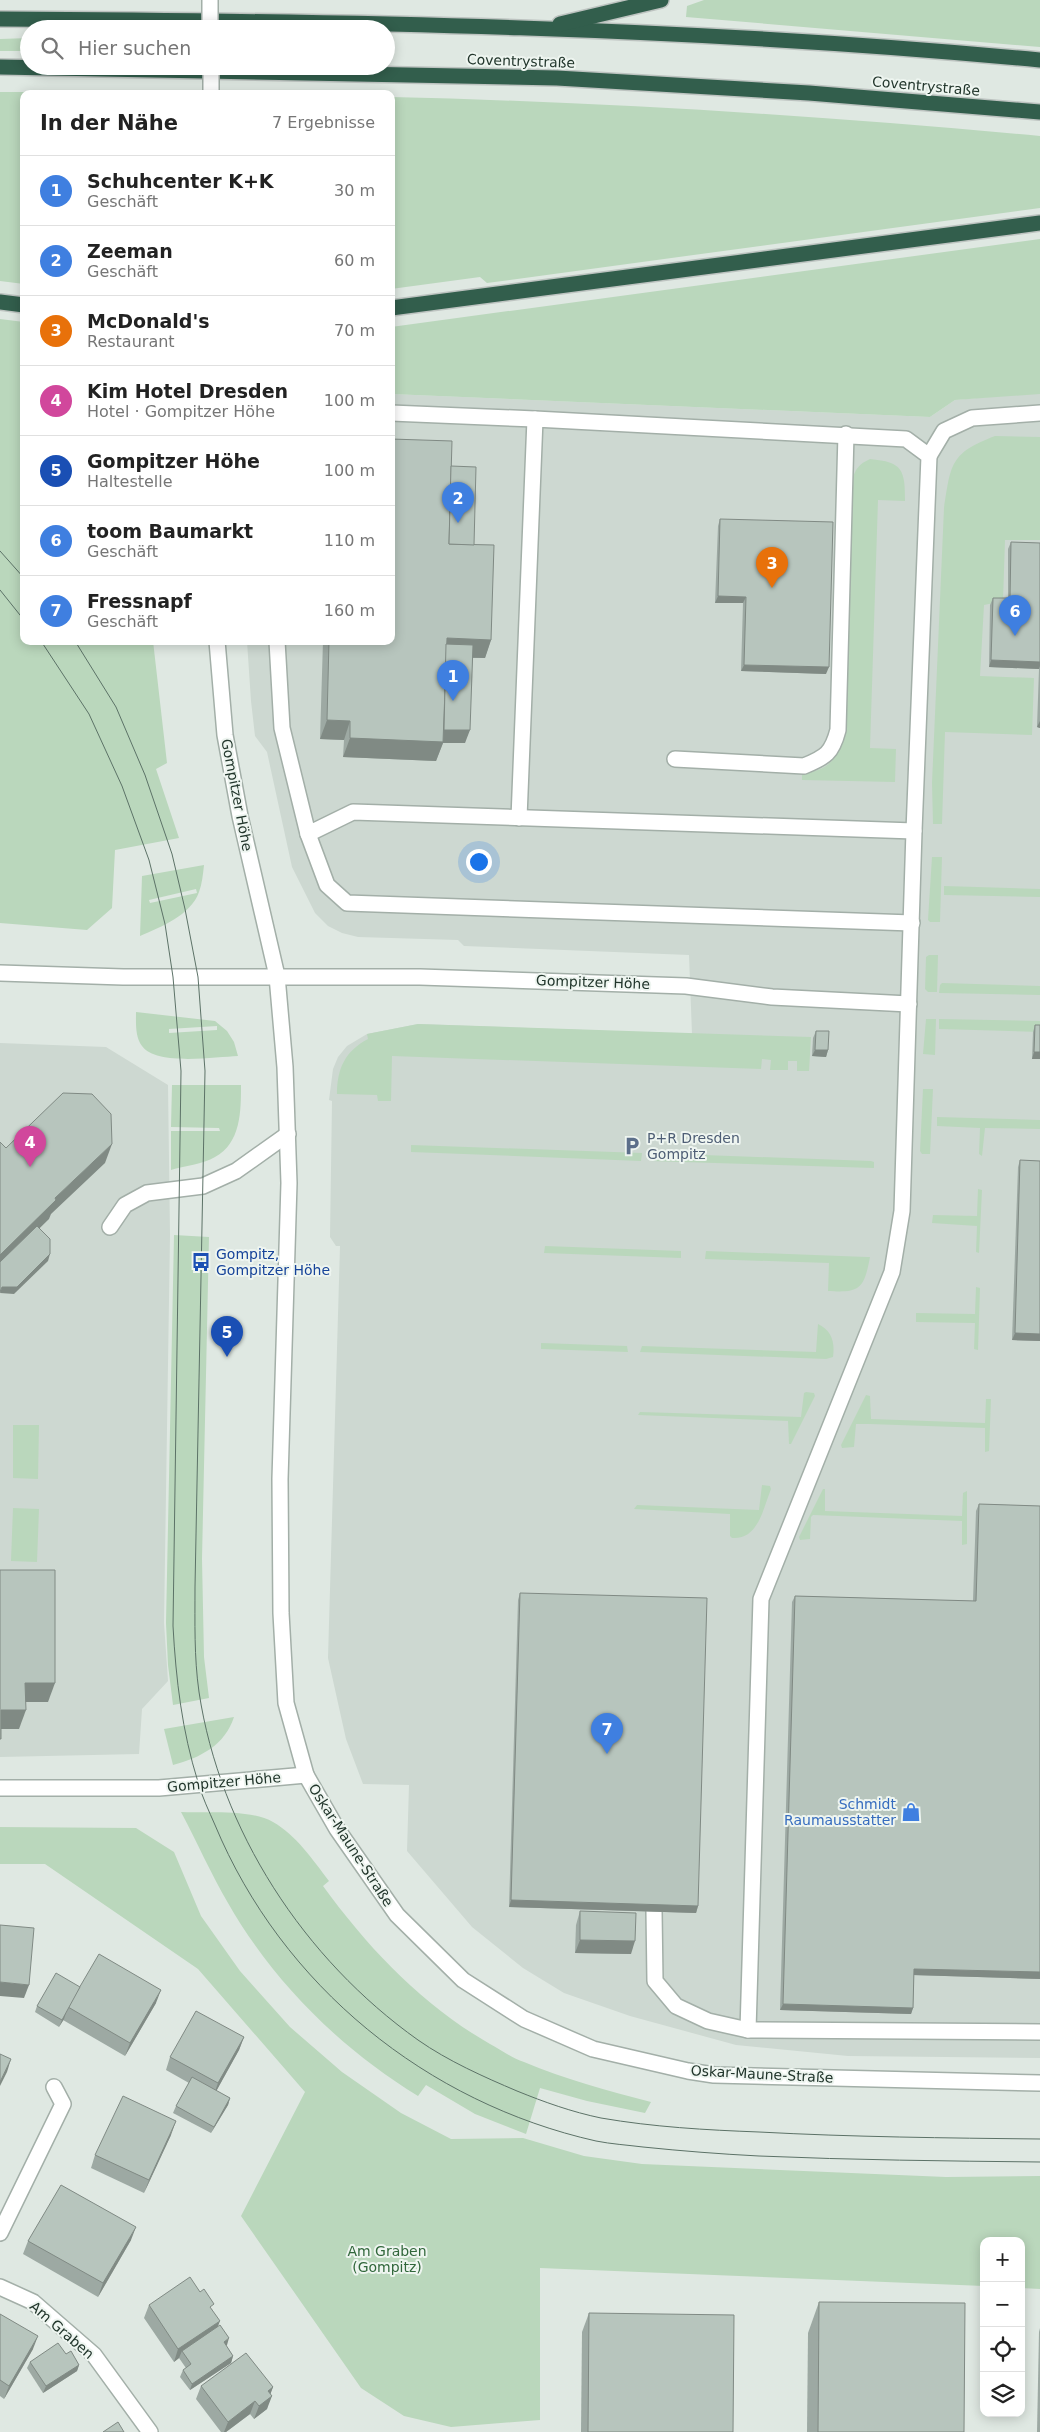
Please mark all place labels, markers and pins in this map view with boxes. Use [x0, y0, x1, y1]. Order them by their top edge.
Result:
pin: 2 [442, 482, 474, 523]
pin: 3 [756, 547, 788, 588]
pin: 6 [999, 595, 1031, 636]
pin: 1 [437, 660, 469, 701]
pin: 4 [14, 1126, 46, 1167]
place label: P+R Dresden Gompitz [647, 1130, 740, 1162]
parking icon: P+R Dresden Gompitz [621, 1135, 643, 1157]
place label: Gompitz, Gompitzer Höhe [216, 1246, 330, 1278]
bus stop icon: Gompitz, Gompitzer Höhe [190, 1251, 212, 1273]
pin: 5 [211, 1316, 243, 1357]
pin: 7 [591, 1713, 623, 1754]
place label: Schmidt Raumausstatter [784, 1796, 896, 1828]
shop icon: Schmidt Raumausstatter [900, 1801, 922, 1823]

